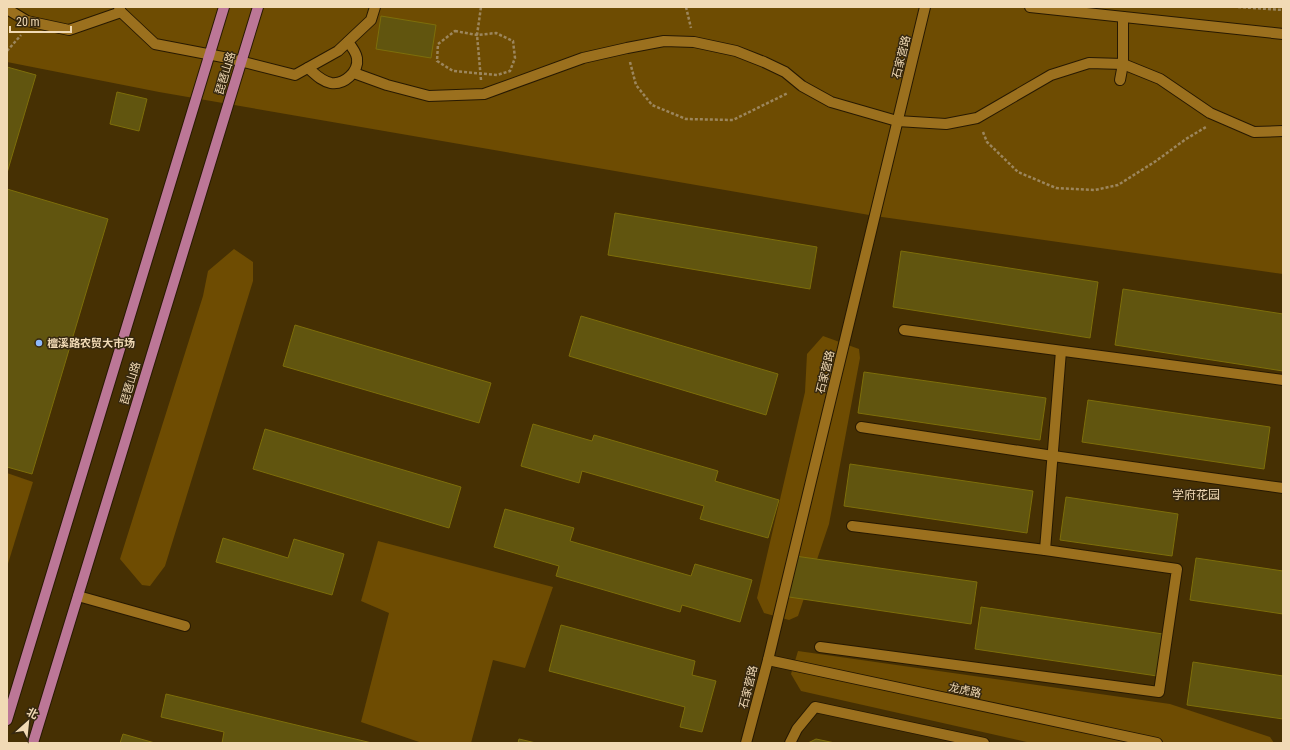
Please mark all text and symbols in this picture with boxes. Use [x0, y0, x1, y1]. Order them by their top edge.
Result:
scale bar [10, 8, 71, 34]
text: 20 m [16, 15, 40, 29]
street label: 石家营路 [890, 34, 913, 80]
street label: 琵琶山路 [213, 50, 238, 96]
place label: 檀溪路农贸大市场 [47, 337, 135, 350]
marker: 檀溪路农贸大市场 [34, 338, 44, 348]
street label: 石家营路 [814, 349, 837, 395]
street label: 琵琶山路 [118, 360, 143, 406]
district label: 学府花园 [1172, 488, 1220, 502]
street label: 石家营路 [737, 664, 760, 710]
street label: 龙虎路 [947, 681, 982, 700]
north arrow [8, 702, 48, 742]
text: 北 [24, 705, 40, 722]

